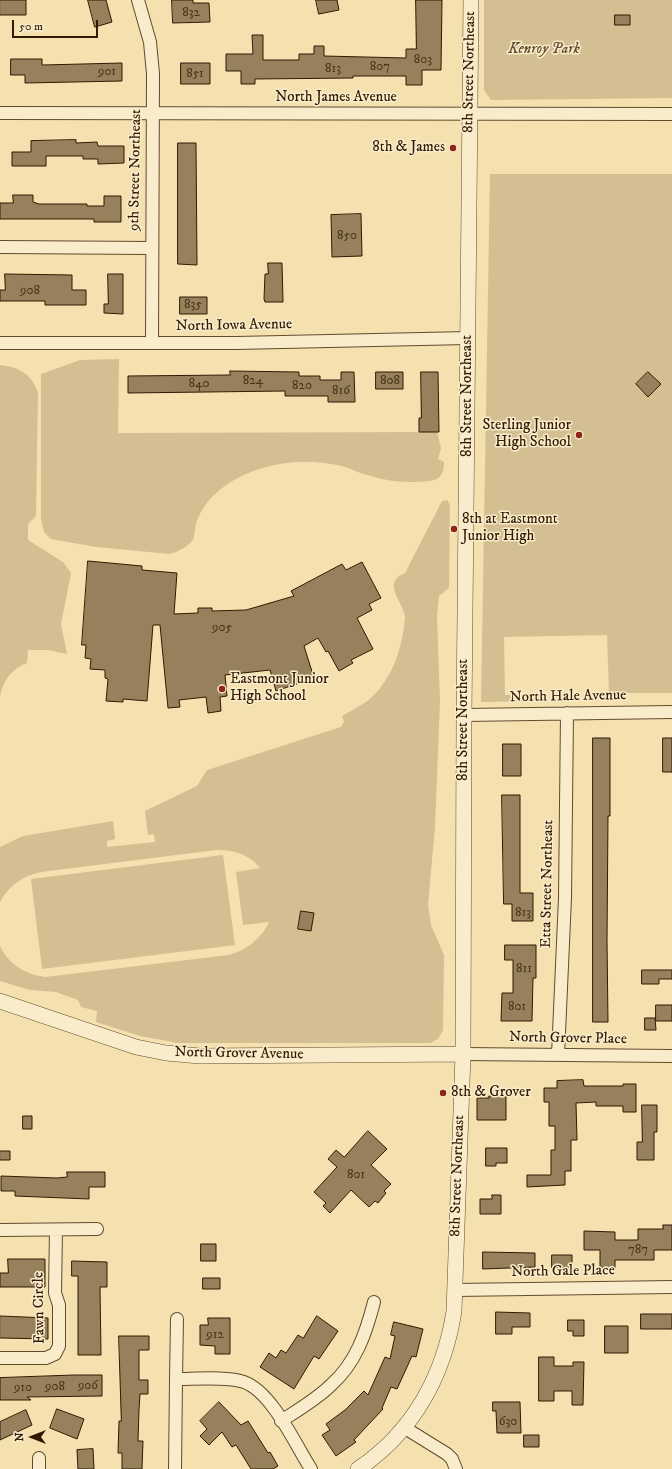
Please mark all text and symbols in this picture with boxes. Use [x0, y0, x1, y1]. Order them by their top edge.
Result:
house number: 832 [182, 5, 200, 21]
street label: 8th Street Northeast [460, 11, 480, 133]
scale bar [14, 12, 100, 38]
text: 50 m [19, 19, 43, 34]
park label: Kenroy Park [508, 41, 580, 59]
house number: 803 [414, 52, 432, 68]
house number: 807 [370, 59, 390, 75]
house number: 813 [325, 61, 341, 77]
house number: 901 [98, 64, 116, 80]
house number: 851 [186, 66, 204, 82]
street label: North James Avenue [275, 89, 397, 107]
street label: 9th Street Northeast [126, 109, 146, 231]
place label: 8th & James [372, 139, 445, 157]
marker: 8th & James [448, 143, 458, 153]
house number: 850 [337, 228, 357, 244]
house number: 908 [20, 283, 40, 299]
house number: 835 [184, 297, 202, 313]
street label: North Iowa Avenue [176, 316, 292, 336]
street label: 8th Street Northeast [459, 335, 477, 457]
house number: 824 [243, 373, 263, 389]
house number: 808 [380, 373, 400, 389]
house number: 840 [189, 376, 209, 392]
house number: 820 [292, 378, 312, 394]
house number: 816 [332, 383, 350, 399]
place label: Sterling Junior High School [482, 417, 571, 452]
marker: Sterling Junior High School [574, 430, 584, 440]
place label: 8th at Eastmont Junior High [462, 511, 558, 546]
marker: 8th at Eastmont Junior High [449, 524, 459, 534]
house number: 905 [212, 620, 232, 636]
street label: 8th Street Northeast [455, 659, 473, 781]
place label: Eastmont Junior High School [230, 671, 329, 706]
marker: Eastmont Junior High School [217, 684, 227, 694]
street label: North Hale Avenue [509, 687, 627, 707]
street label: Etta Street Northeast [538, 820, 558, 948]
house number: 813 [515, 905, 531, 921]
house number: 811 [516, 961, 532, 977]
house number: 801 [508, 999, 526, 1015]
street label: North Grover Place [509, 1029, 627, 1049]
street label: North Grover Avenue [174, 1044, 304, 1064]
place label: 8th & Grover [451, 1084, 531, 1102]
marker: 8th & Grover [438, 1088, 448, 1098]
street label: 8th Street Northeast [447, 1115, 469, 1237]
house number: 801 [347, 1167, 365, 1183]
house number: 787 [628, 1242, 648, 1258]
street label: North Gale Place [511, 1262, 615, 1282]
street label: Fawn Circle [30, 1272, 50, 1344]
house number: 912 [206, 1327, 224, 1343]
house number: 906 [78, 1378, 98, 1394]
house number: 908 [45, 1379, 65, 1395]
house number: 910 [14, 1380, 32, 1396]
house number: 630 [499, 1414, 517, 1430]
north arrow [12, 1417, 52, 1457]
text: N [13, 1432, 27, 1442]

